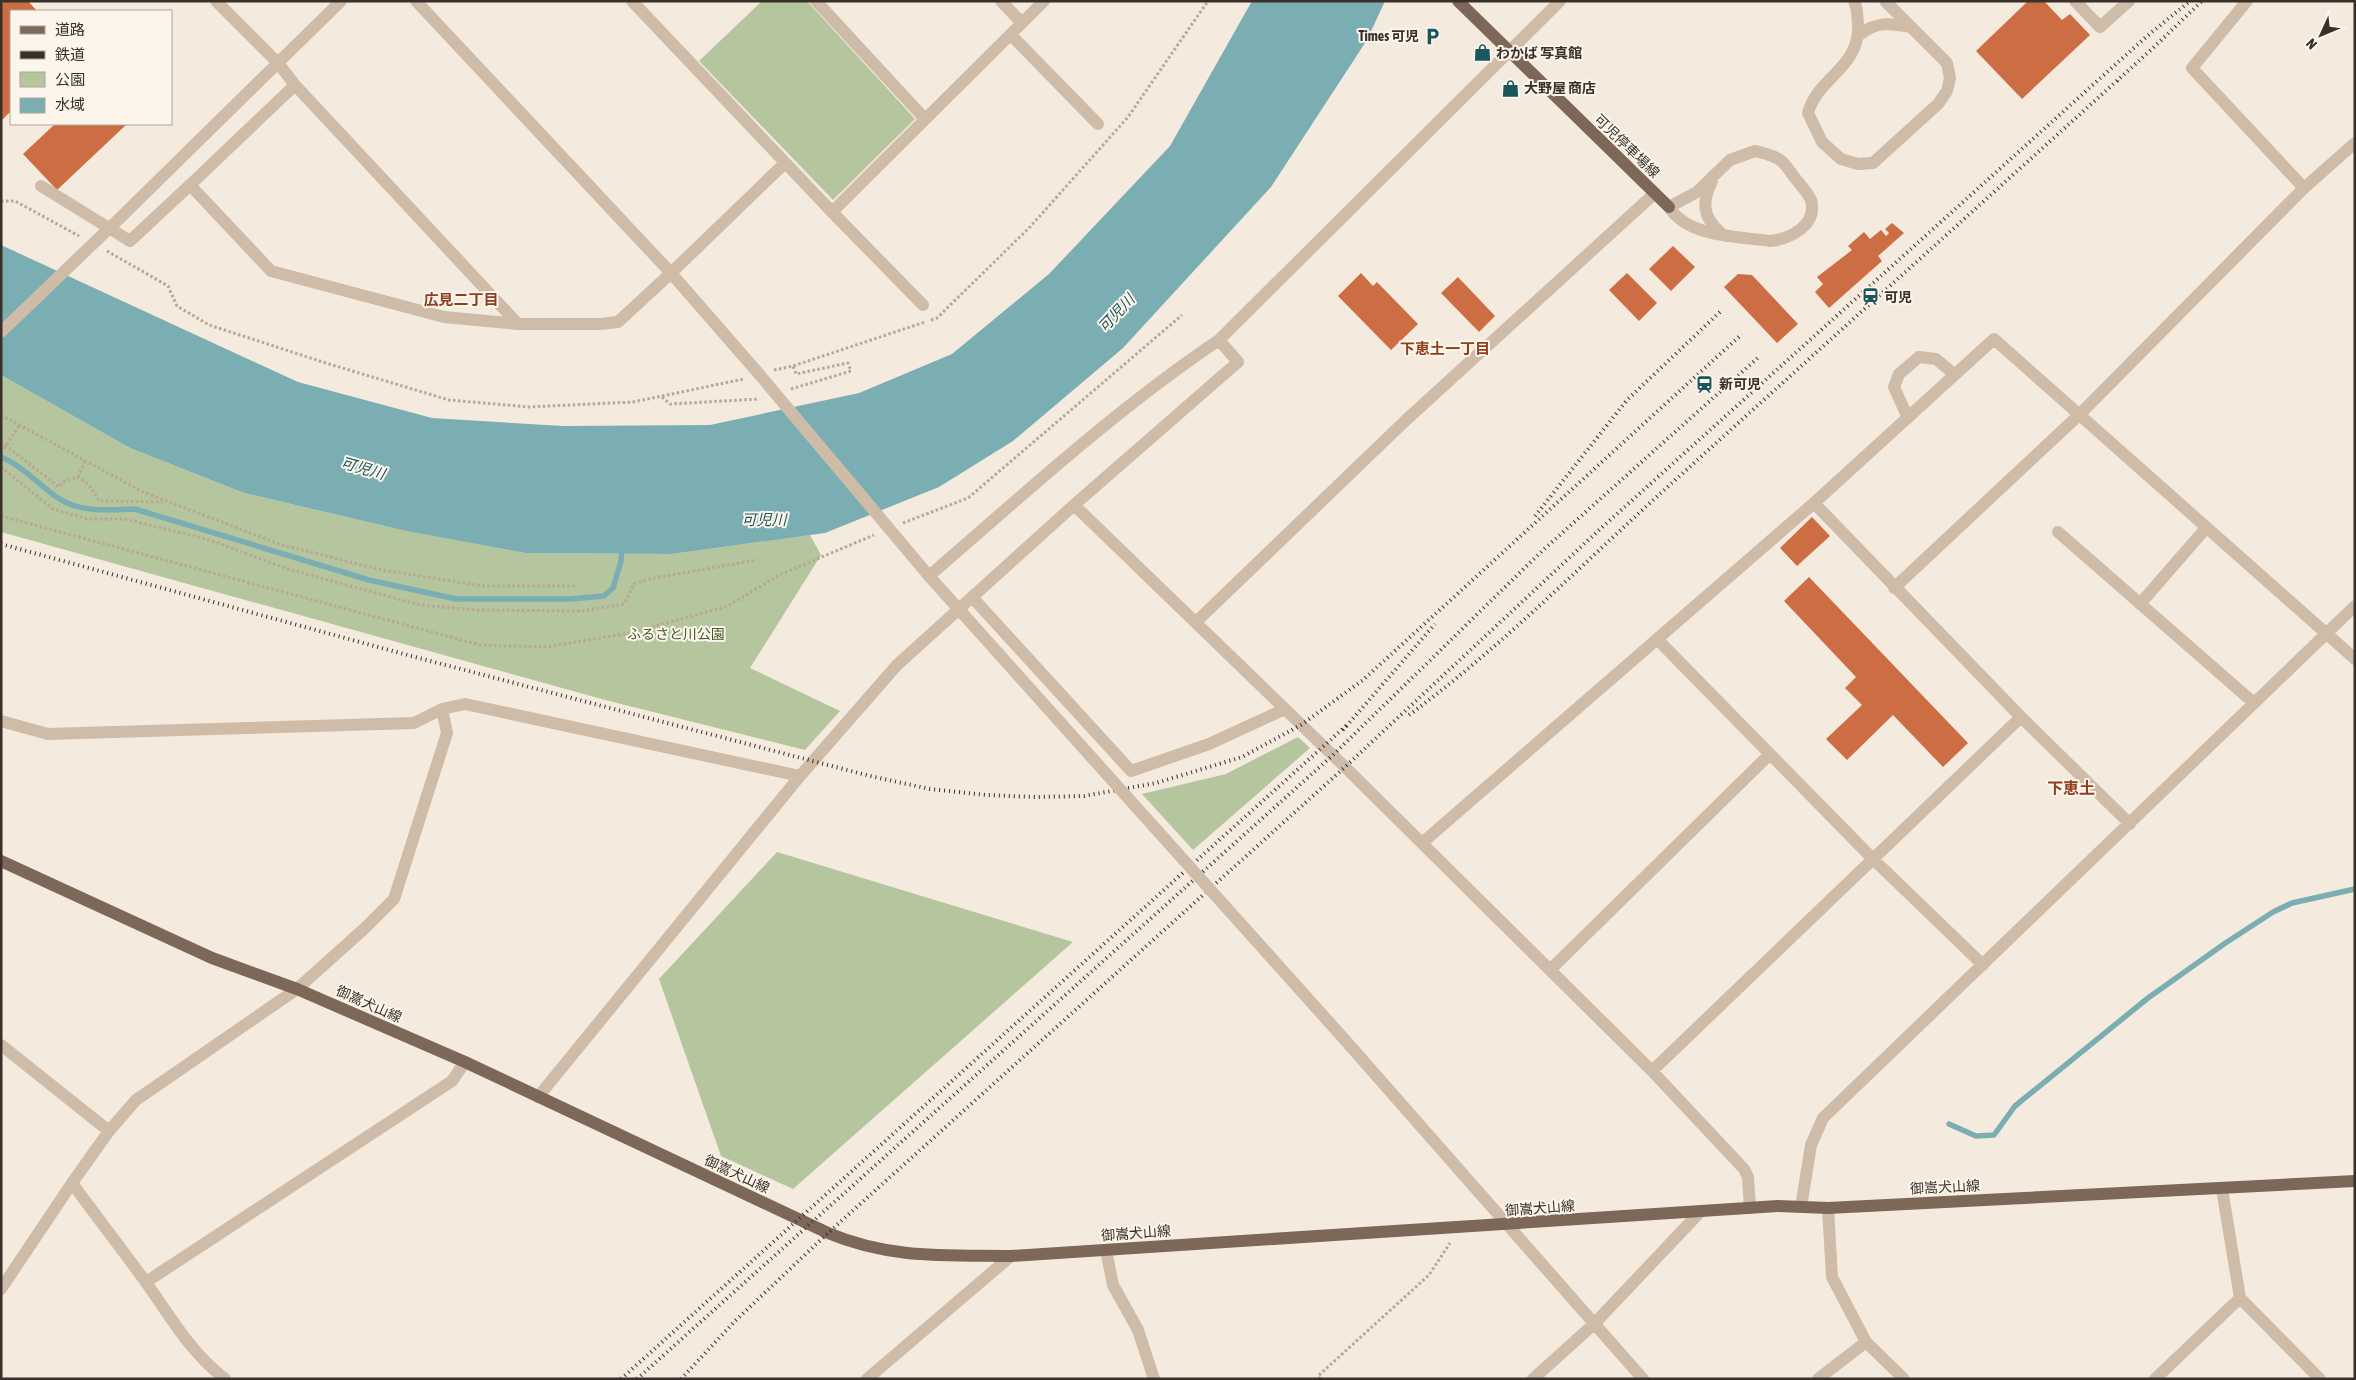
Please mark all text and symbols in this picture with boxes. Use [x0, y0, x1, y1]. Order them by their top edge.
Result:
legend [10, 10, 172, 125]
north arrow [2296, 10, 2346, 60]
text: 道路 [55, 21, 85, 38]
parking icon: Times 可児 [1423, 26, 1443, 46]
place label: Times 可児 [1359, 28, 1419, 44]
text: N [2303, 36, 2320, 53]
shop icon: わかば 写真館 [1472, 43, 1492, 63]
place label: わかば 写真館 [1496, 45, 1582, 61]
text: 鉄道 [55, 46, 85, 63]
text: 公園 [55, 71, 85, 88]
shop icon: 大野屋 商店 [1500, 78, 1520, 98]
place label: 大野屋 商店 [1524, 80, 1596, 96]
text: 水域 [55, 96, 85, 113]
street label: 可児停車場線 [1591, 111, 1663, 181]
station icon: 可児 [1860, 287, 1880, 307]
water label: 可児川 [1094, 289, 1139, 335]
place label: 可児 [1884, 289, 1912, 305]
district label: 広見二丁目 [423, 291, 499, 308]
district label: 下恵土一丁目 [1400, 340, 1490, 357]
station icon: 新可児 [1695, 374, 1715, 394]
place label: 新可児 [1719, 376, 1761, 392]
water label: 可児川 [339, 454, 389, 483]
water label: 可児川 [741, 511, 788, 528]
park label: ふるさと川公園 [627, 626, 725, 642]
district label: 下恵土 [2047, 779, 2095, 797]
street label: 御嵩犬山線 [334, 982, 404, 1026]
street label: 御嵩犬山線 [702, 1152, 772, 1196]
street label: 御嵩犬山線 [1910, 1177, 1980, 1197]
street label: 御嵩犬山線 [1505, 1198, 1575, 1218]
street label: 御嵩犬山線 [1101, 1223, 1171, 1243]

